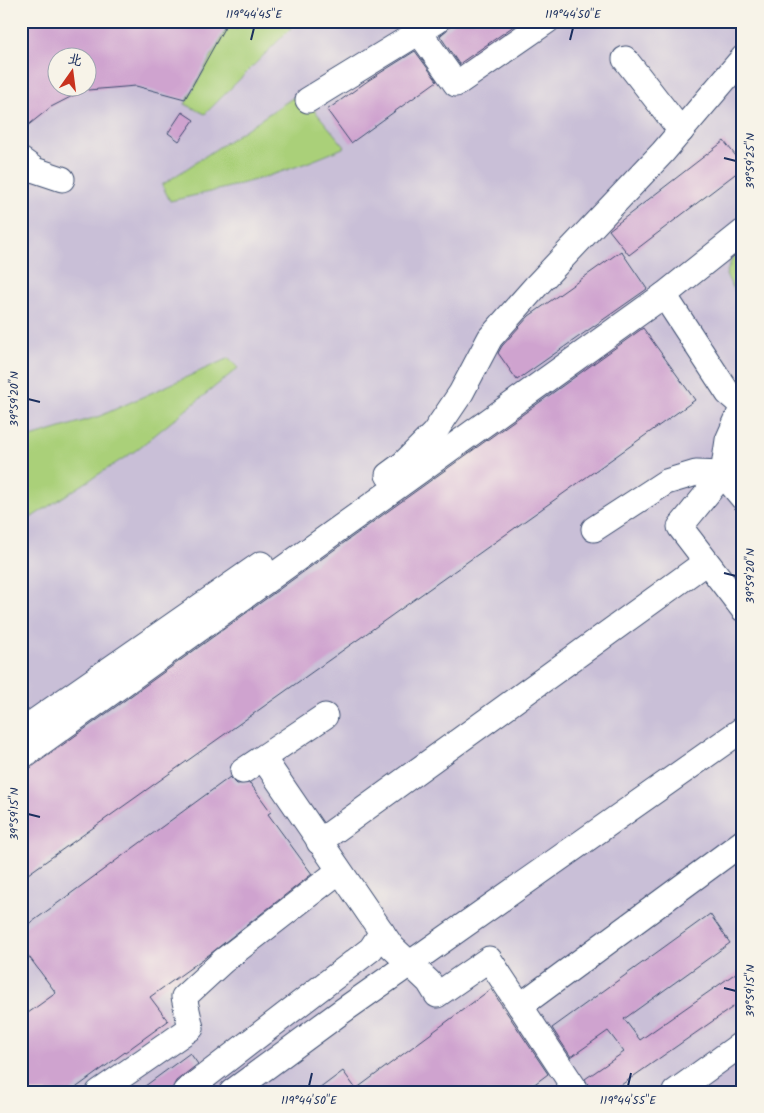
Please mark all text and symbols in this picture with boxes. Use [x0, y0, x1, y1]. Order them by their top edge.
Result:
text: 119°44'45"E [226, 5, 283, 24]
text: 119°44'50"E [545, 5, 602, 24]
north arrow [48, 48, 98, 98]
text: 北 [65, 48, 84, 73]
text: 39°59'25"N [741, 133, 760, 189]
text: 39°59'20"N [5, 371, 24, 427]
text: 39°59'20"N [741, 548, 760, 604]
text: 39°59'15"N [5, 787, 24, 841]
text: 39°59'15"N [741, 964, 760, 1018]
text: 119°44'50"E [281, 1091, 338, 1110]
text: 119°44'55"E [600, 1091, 657, 1110]

